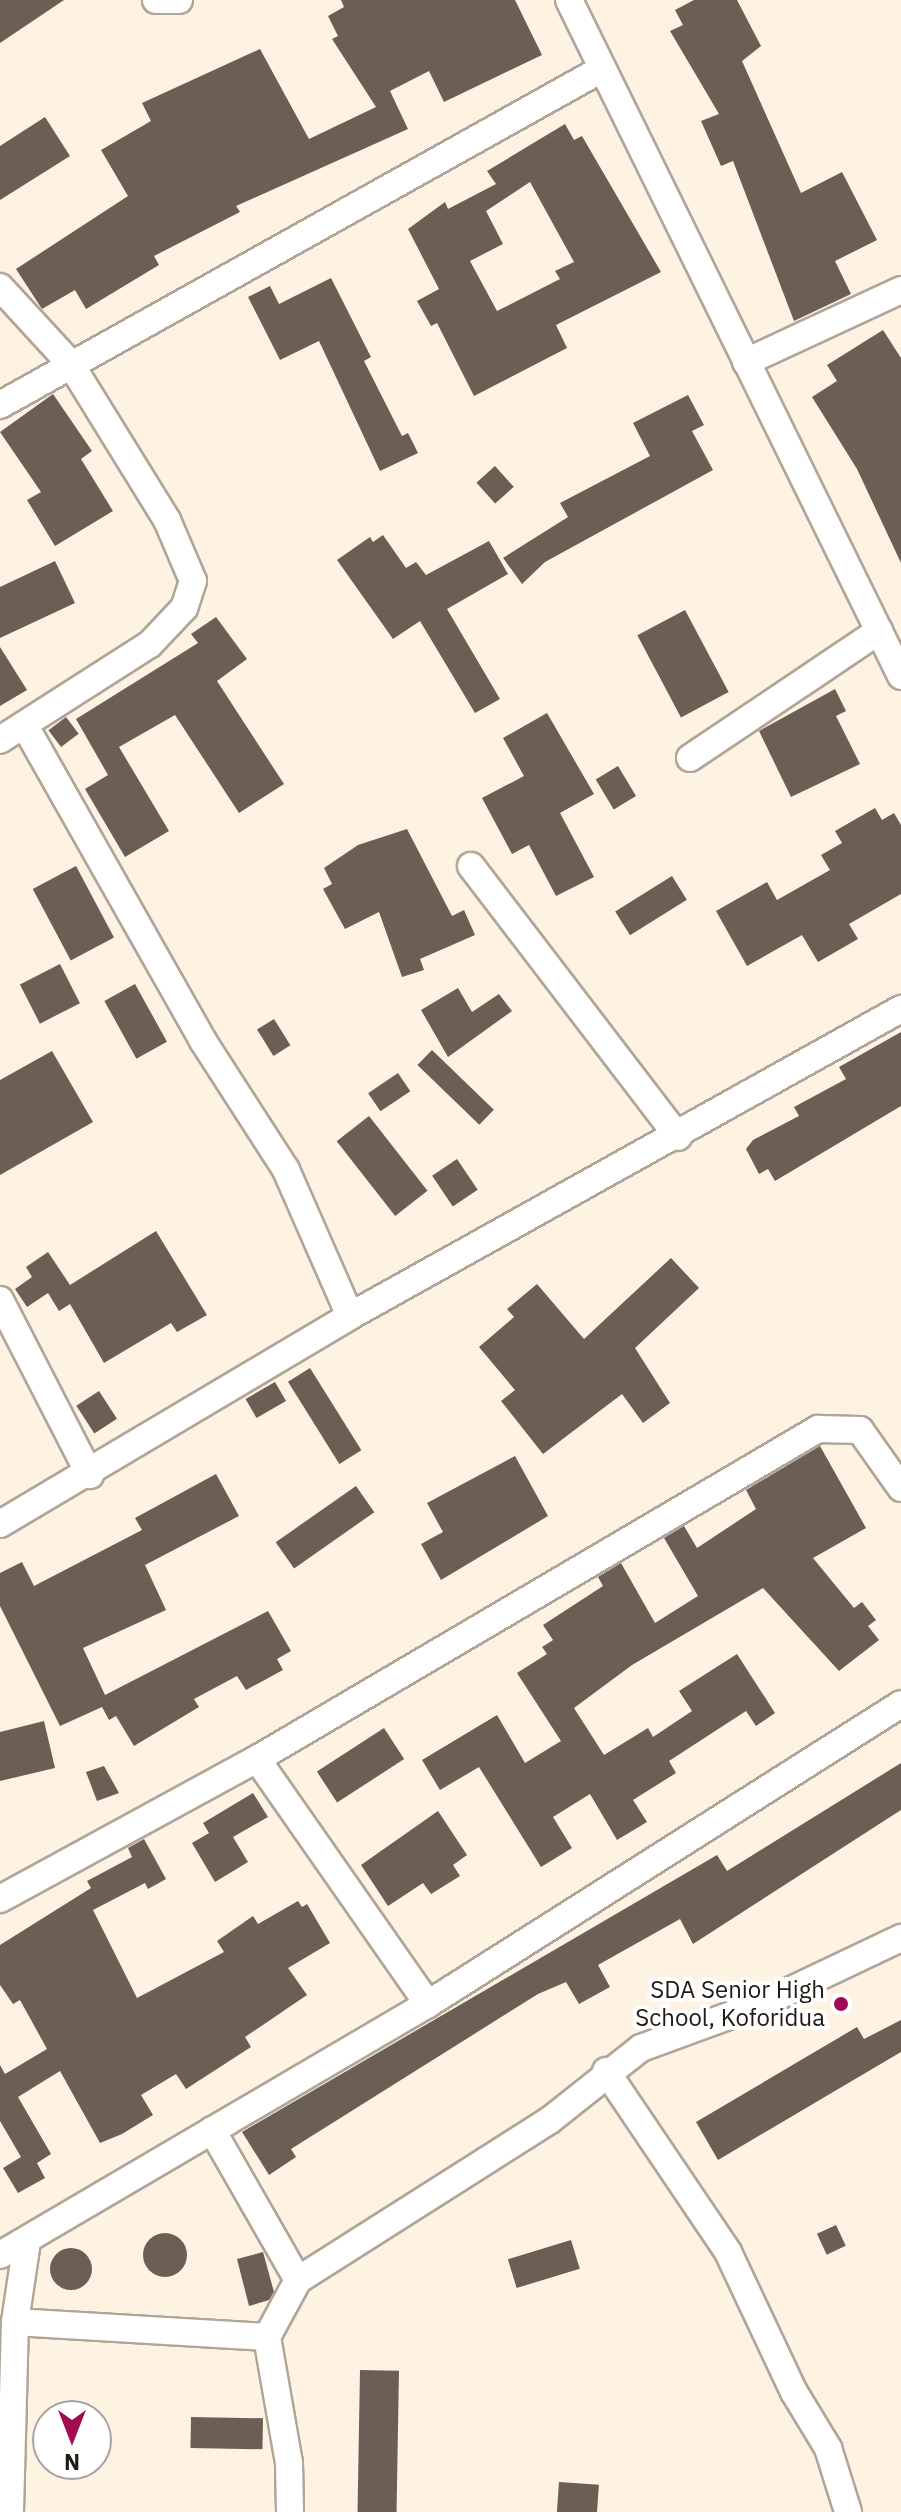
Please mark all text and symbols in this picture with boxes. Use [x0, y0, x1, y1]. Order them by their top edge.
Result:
place label: SDA Senior High School, Koforidua [635, 1976, 825, 2032]
marker: SDA Senior High School, Koforidua [832, 1995, 850, 2013]
north arrow [32, 2400, 112, 2480]
text: N [64, 2448, 80, 2477]

